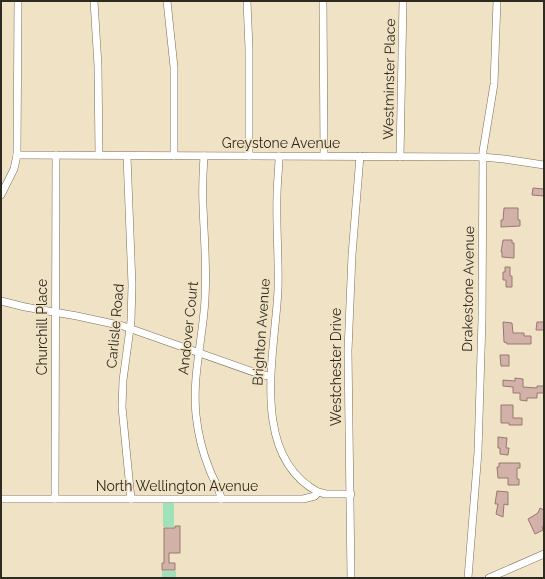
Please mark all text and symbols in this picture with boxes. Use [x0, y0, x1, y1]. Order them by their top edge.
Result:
street label: Westminster Place [380, 18, 398, 140]
street label: Greystone Avenue [222, 135, 340, 151]
street label: Drakestone Avenue [459, 226, 477, 352]
street label: Brighton Avenue [249, 278, 273, 386]
street label: Churchill Place [34, 279, 50, 375]
street label: Andover Court [175, 280, 201, 376]
street label: Carlisle Road [103, 283, 127, 369]
street label: Westchester Drive [328, 308, 344, 426]
street label: North Wellington Avenue [96, 478, 258, 494]

